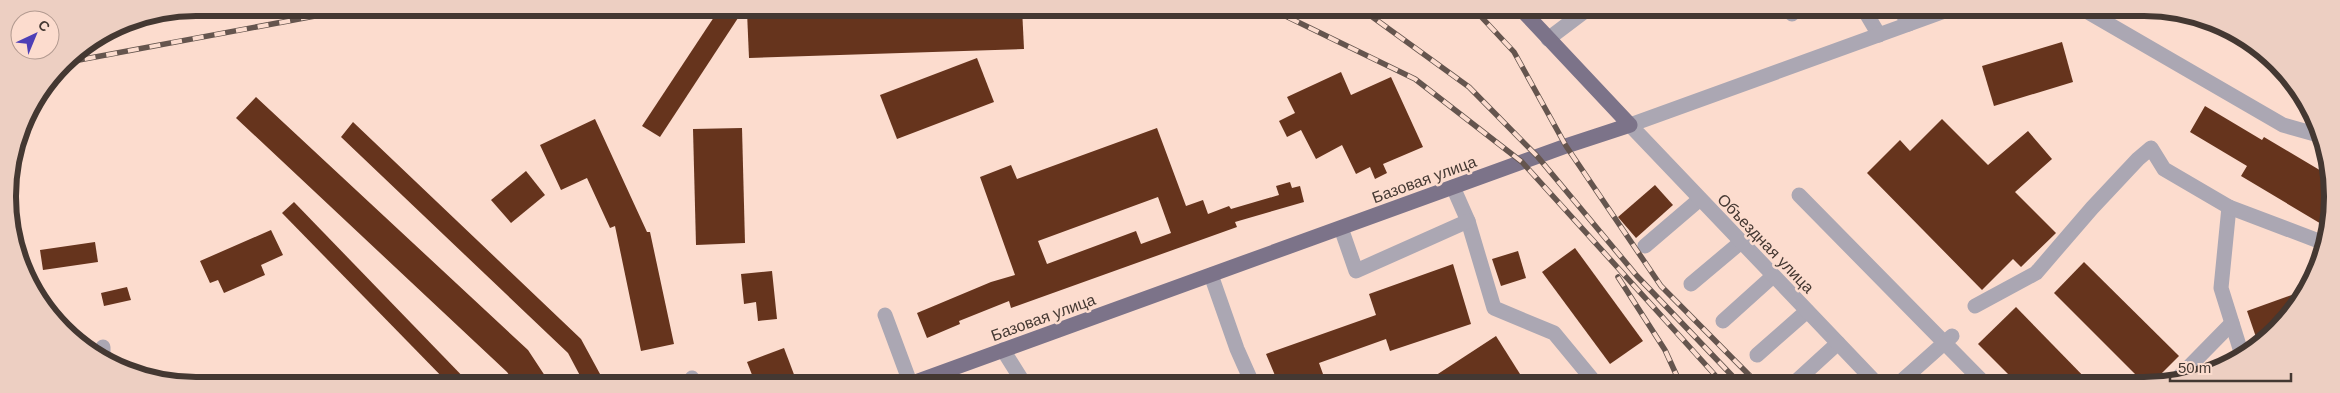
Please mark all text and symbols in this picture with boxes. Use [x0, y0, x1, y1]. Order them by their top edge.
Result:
north arrow [10, 10, 60, 60]
text: С [35, 16, 53, 35]
street label: Базовая улица [1370, 153, 1479, 206]
street label: Объездная улица [1714, 190, 1817, 296]
street label: Базовая улица [989, 291, 1098, 344]
scale bar [2170, 350, 2291, 382]
text: 50 m [2178, 359, 2211, 376]

